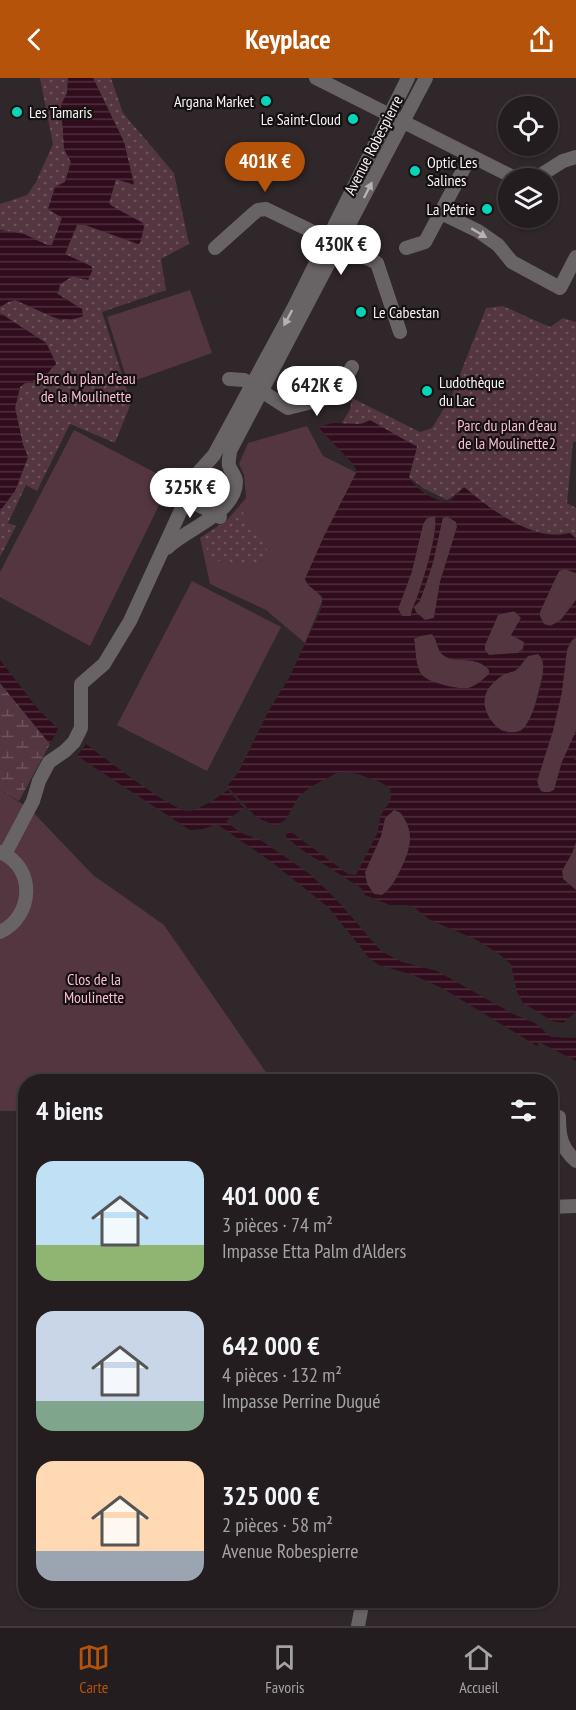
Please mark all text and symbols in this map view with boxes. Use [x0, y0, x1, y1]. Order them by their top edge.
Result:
text: Keyplace [245, 22, 331, 56]
icon: back [18, 23, 51, 56]
icon: share [525, 23, 558, 56]
place label: Argana Market [174, 91, 255, 111]
street label: Avenue Robespierre [339, 92, 407, 198]
marker: Argana Market [259, 94, 273, 108]
map controls [498, 96, 558, 228]
button: locate [498, 96, 558, 156]
place label: Les Tamaris [29, 102, 92, 122]
marker: Les Tamaris [10, 105, 24, 119]
place label: Le Saint-Cloud [261, 109, 341, 129]
marker: Le Saint-Cloud [346, 112, 360, 126]
pin: 401K € [216, 142, 314, 193]
text: 401K € [239, 148, 291, 174]
place label: Optic Les Salines [427, 152, 477, 190]
marker: Optic Les Salines [408, 164, 422, 178]
button: layers [498, 168, 558, 228]
one-way arrow [363, 181, 373, 198]
place label: La Pétrie [427, 199, 475, 219]
marker: La Pétrie [480, 202, 494, 216]
pin: 430K € [292, 225, 390, 276]
one-way arrow [471, 228, 488, 238]
text: 430K € [315, 231, 367, 257]
place label: Le Cabestan [373, 302, 439, 322]
marker: Le Cabestan [354, 305, 368, 319]
one-way arrow [283, 310, 293, 327]
pin: 642K € [268, 366, 366, 417]
park label: Parc du plan d'eau de la Moulinette [36, 368, 136, 406]
text: 642K € [291, 372, 343, 398]
place label: Ludothèque du Lac [439, 372, 505, 410]
marker: Ludothèque du Lac [420, 384, 434, 398]
park label: Parc du plan d'eau de la Moulinette2 [457, 415, 557, 453]
pin: 325K € [141, 468, 239, 519]
text: 325K € [164, 474, 216, 500]
park label: Clos de la Moulinette [64, 969, 124, 1007]
text: 4 biens [36, 1094, 103, 1127]
icon: filters [507, 1094, 540, 1127]
text: 401 000 € [222, 1179, 320, 1212]
icon: home [84, 1185, 156, 1257]
text: 3 pièces · 74 m² [222, 1212, 333, 1238]
text: Impasse Etta Palm d'Alders [222, 1238, 406, 1264]
text: 642 000 € [222, 1329, 320, 1362]
icon: home [84, 1335, 156, 1407]
text: 4 pièces · 132 m² [222, 1362, 342, 1388]
text: Impasse Perrine Dugué [222, 1388, 380, 1414]
text: 325 000 € [222, 1479, 320, 1512]
icon: home [84, 1485, 156, 1557]
text: 2 pièces · 58 m² [222, 1512, 333, 1538]
text: Avenue Robespierre [222, 1538, 359, 1564]
tab: Carte [77, 1641, 110, 1697]
tab: Favoris [265, 1641, 305, 1697]
tab: Accueil [459, 1641, 499, 1697]

